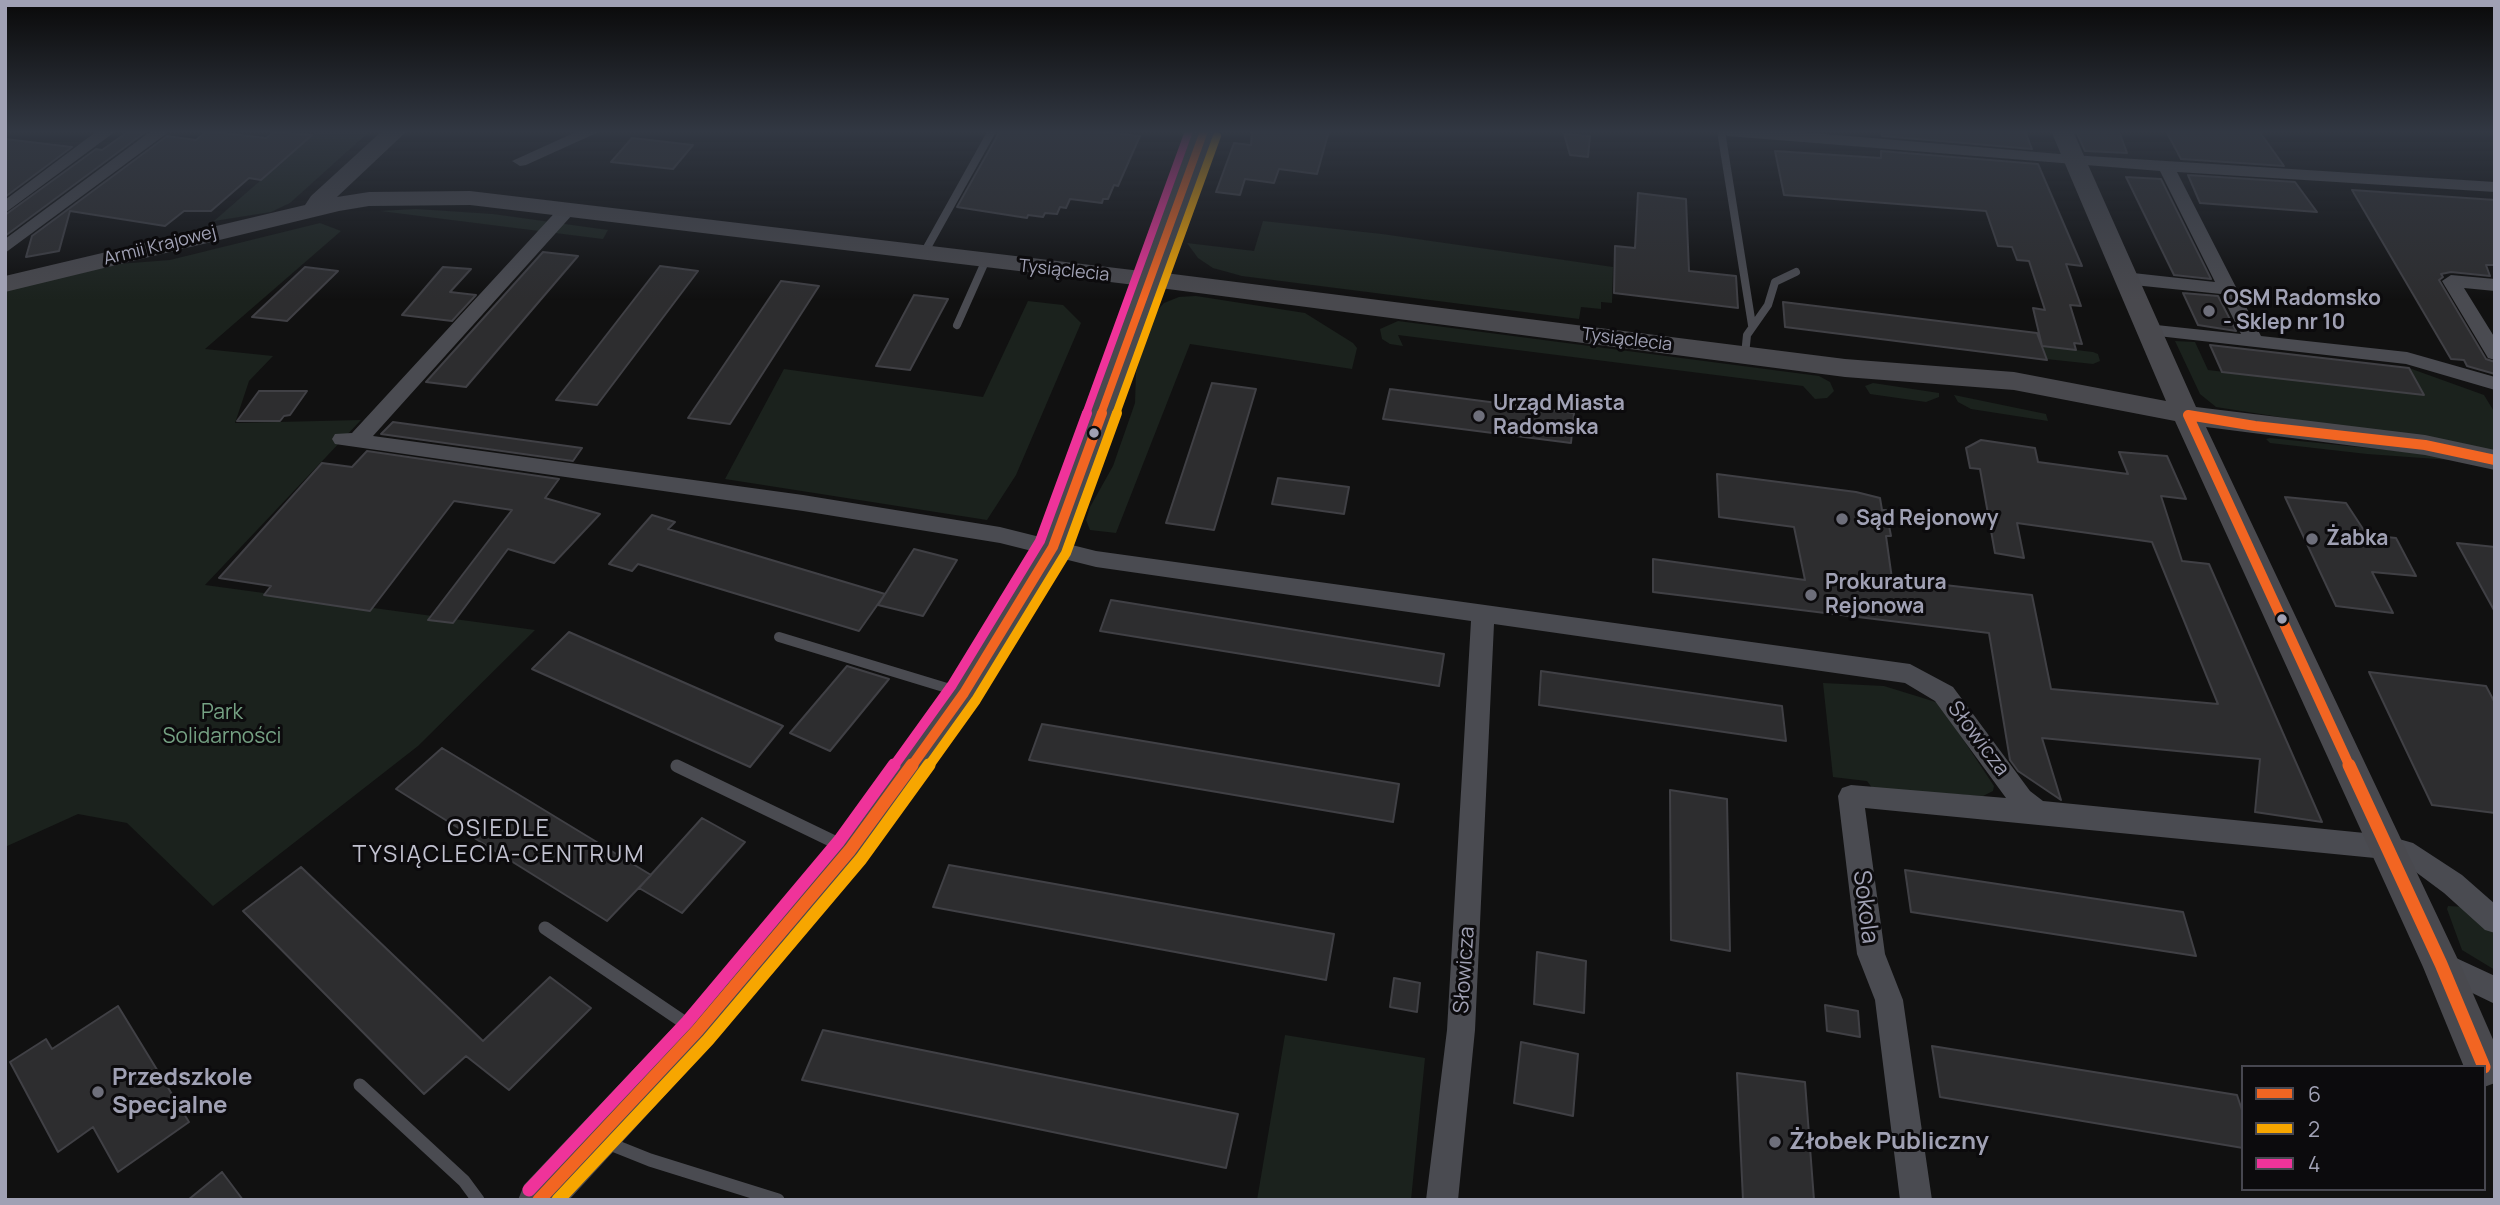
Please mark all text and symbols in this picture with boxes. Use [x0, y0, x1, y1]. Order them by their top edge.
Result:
street label: Armii Krajowej [101, 222, 219, 270]
street label: Tysiąclecia [1018, 256, 1110, 286]
place label: OSM Radomsko - Sklep nr 10 [2223, 286, 2381, 336]
marker: OSM Radomsko - Sklep nr 10 [2201, 303, 2217, 319]
street label: Tysiąclecia [1581, 324, 1673, 356]
place label: Urząd Miasta Radomska [1493, 391, 1625, 441]
marker: Urząd Miasta Radomska [1471, 408, 1487, 424]
unlabelled marker [1087, 426, 1101, 440]
place label: Sąd Rejonowy [1856, 506, 1999, 532]
marker: Sąd Rejonowy [1834, 511, 1850, 527]
place label: Żabka [2326, 526, 2388, 552]
marker: Żabka [2304, 531, 2320, 547]
place label: Prokuratura Rejonowa [1825, 570, 1947, 620]
marker: Prokuratura Rejonowa [1803, 587, 1819, 603]
unlabelled marker [2275, 612, 2289, 626]
street label: Słowicza [1942, 697, 2014, 781]
park label: Park Solidarności [163, 700, 281, 750]
district label: OSIEDLE TYSIĄCLECIA-CENTRUM [354, 816, 644, 870]
street label: Sokola [1846, 869, 1884, 945]
street label: Słowicza [1449, 926, 1481, 1014]
place label: Przedszkole Specjalne [112, 1064, 252, 1120]
legend [2241, 1065, 2486, 1191]
text: 6 [2308, 1080, 2321, 1108]
marker: Przedszkole Specjalne [90, 1084, 106, 1100]
text: 2 [2308, 1115, 2320, 1143]
place label: Żłobek Publiczny [1789, 1128, 1989, 1156]
marker: Żłobek Publiczny [1767, 1134, 1783, 1150]
text: 4 [2308, 1150, 2320, 1178]

